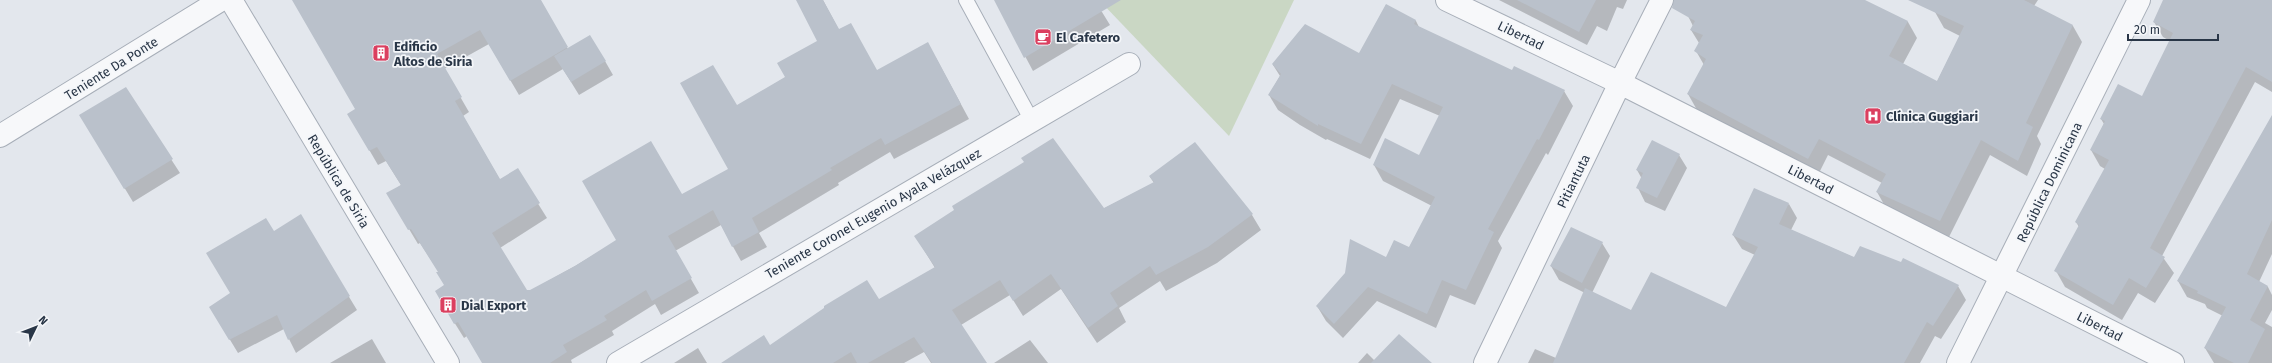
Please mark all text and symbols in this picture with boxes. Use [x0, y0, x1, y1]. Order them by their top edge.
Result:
scale bar [2128, 16, 2218, 42]
street label: Libertad [1495, 18, 1546, 53]
text: 20 m [2134, 23, 2160, 37]
cafe icon: El Cafetero [1033, 27, 1053, 47]
place label: El Cafetero [1056, 30, 1121, 45]
street label: Teniente Da Ponte [62, 34, 161, 103]
place label: Edificio Altos de Siria [393, 39, 472, 69]
building icon: Edificio Altos de Siria [371, 43, 391, 63]
hospital icon: Clínica Guggiari [1863, 106, 1883, 126]
place label: Clínica Guggiari [1886, 109, 1978, 124]
street label: República Dominicana [2014, 120, 2085, 245]
street label: República de Siria [305, 132, 372, 231]
street label: Teniente Coronel Eugenio Ayala Velázquez [763, 145, 984, 282]
street label: Pitiantuta [1554, 152, 1593, 211]
street label: Libertad [1785, 162, 1836, 197]
building icon: Dial Export [438, 295, 458, 315]
place label: Dial Export [461, 298, 527, 313]
north arrow [16, 307, 56, 347]
street label: Libertad [2074, 309, 2125, 344]
text: N [36, 313, 50, 328]

